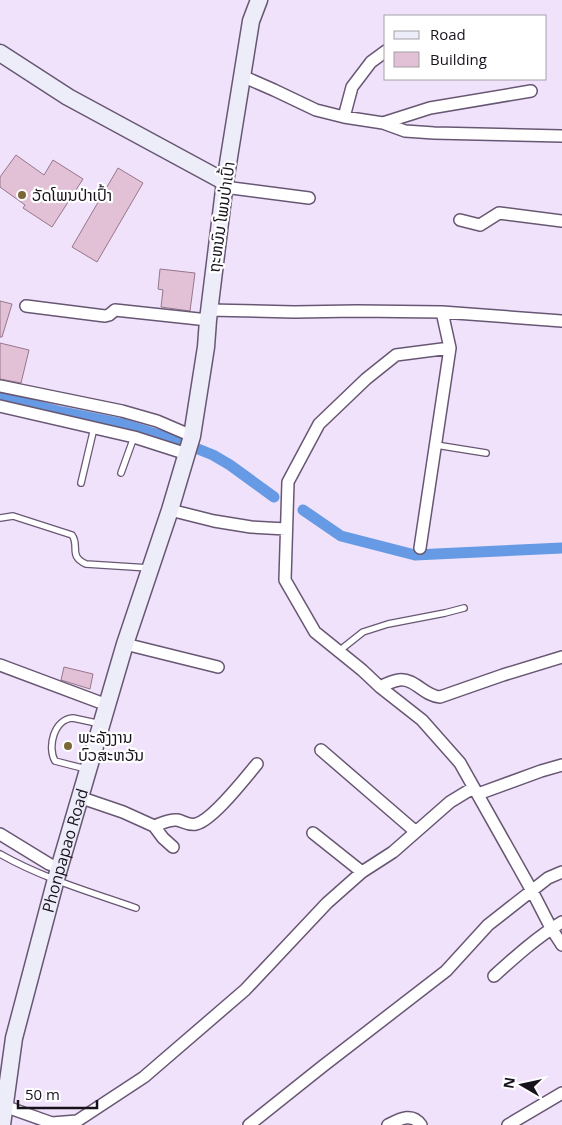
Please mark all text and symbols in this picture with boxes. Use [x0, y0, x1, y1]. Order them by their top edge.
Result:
legend [384, 15, 547, 80]
text: Road [430, 24, 466, 44]
text: Building [430, 49, 487, 69]
street label: ຖະຫນົນ ໂພນປ່າເປົ້າ [202, 160, 240, 274]
place label: ວັດໂພນປ່າເປົ້າ [32, 184, 112, 206]
marker: ວັດໂພນປ່າເປົ້າ [16, 189, 28, 201]
place label: ພະລັງງານ ບົວສະຫວັນ [78, 726, 144, 766]
marker: ພະລັງງານ ບົວສະຫວັນ [62, 740, 74, 752]
street label: Phonpapao Road [37, 786, 93, 915]
north arrow [497, 1060, 547, 1110]
text: N [498, 1076, 519, 1090]
scale bar [18, 1078, 96, 1110]
text: 50 m [25, 1084, 60, 1104]

